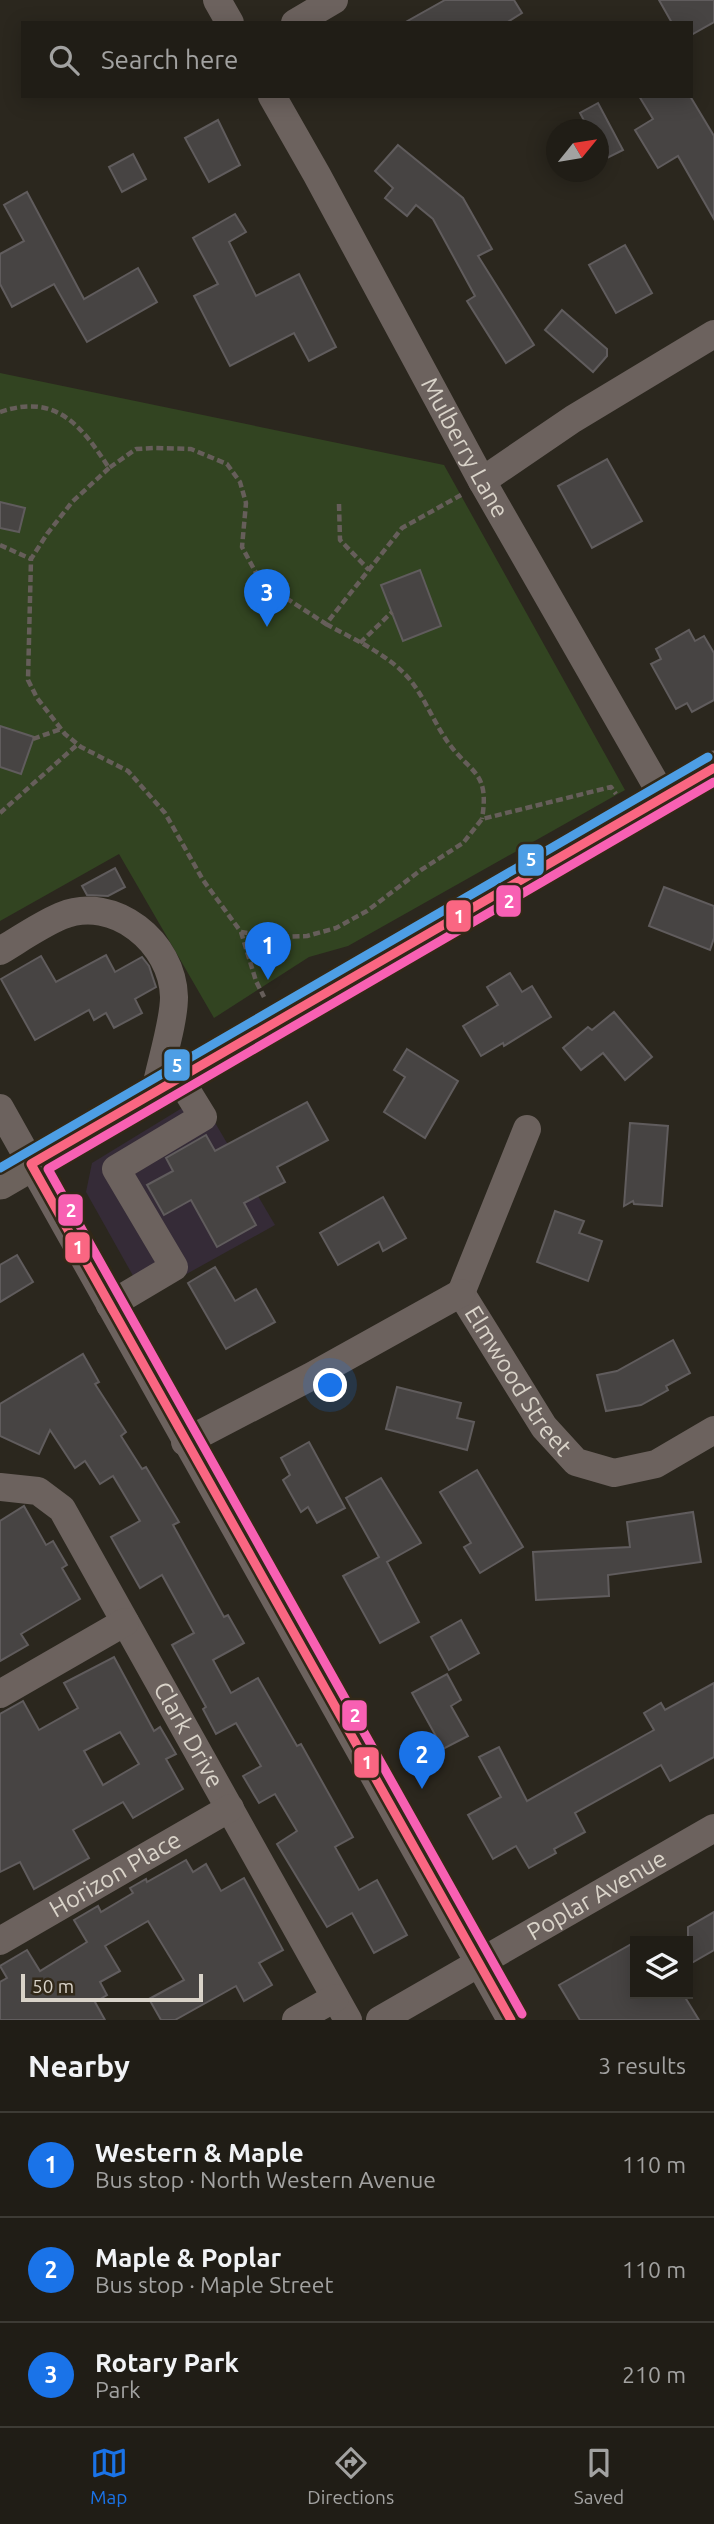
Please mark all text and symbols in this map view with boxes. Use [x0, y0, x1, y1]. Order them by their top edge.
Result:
search box [21, 21, 693, 98]
icon: search [45, 41, 83, 79]
text: Search here [101, 45, 238, 74]
north arrow [546, 119, 609, 182]
street label: Mulberry Lane [416, 373, 514, 522]
pin: 3 [244, 569, 290, 627]
line badge: 5 [517, 843, 545, 877]
text: 5 [526, 848, 536, 870]
line badge: 2 [495, 884, 522, 918]
text: 2 [504, 890, 514, 912]
line badge: 1 [445, 899, 472, 933]
text: 1 [454, 905, 464, 927]
pin: 1 [245, 922, 291, 980]
line badge: 5 [163, 1048, 191, 1082]
text: 5 [172, 1054, 182, 1076]
line badge: 2 [57, 1193, 84, 1227]
text: 2 [66, 1199, 76, 1221]
line badge: 1 [64, 1231, 91, 1264]
text: 1 [73, 1236, 83, 1258]
street label: Elmwood Street [459, 1301, 578, 1461]
your location [313, 1368, 347, 1402]
street label: Clark Drive [148, 1677, 229, 1792]
line badge: 2 [341, 1699, 368, 1732]
text: 2 [350, 1704, 360, 1726]
pin: 2 [399, 1731, 445, 1789]
line badge: 1 [353, 1746, 380, 1779]
text: 1 [362, 1751, 372, 1773]
street label: Horizon Place [44, 1825, 185, 1923]
street label: Poplar Avenue [522, 1844, 671, 1946]
map controls [630, 1936, 693, 1999]
button: layers [630, 1936, 693, 1999]
scale bar [21, 1971, 203, 2003]
text: 50 m [32, 1975, 74, 1997]
text: Nearby [28, 2049, 130, 2083]
text: 3 results [598, 2053, 686, 2078]
text: Western & Maple [95, 2138, 304, 2167]
text: 1 [45, 2152, 57, 2177]
text: 110 m [622, 2152, 686, 2177]
text: Bus stop · North Western Avenue [95, 2167, 436, 2192]
text: Maple & Poplar [95, 2243, 281, 2272]
text: 2 [45, 2257, 57, 2282]
text: 110 m [622, 2257, 686, 2282]
text: Bus stop · Maple Street [95, 2272, 334, 2297]
text: Rotary Park [95, 2348, 239, 2377]
text: 3 [45, 2362, 57, 2387]
text: 210 m [622, 2362, 686, 2387]
text: Park [95, 2377, 141, 2402]
tab: Map [90, 2444, 128, 2508]
tab: Directions [307, 2444, 394, 2508]
tab: Saved [574, 2444, 624, 2508]

